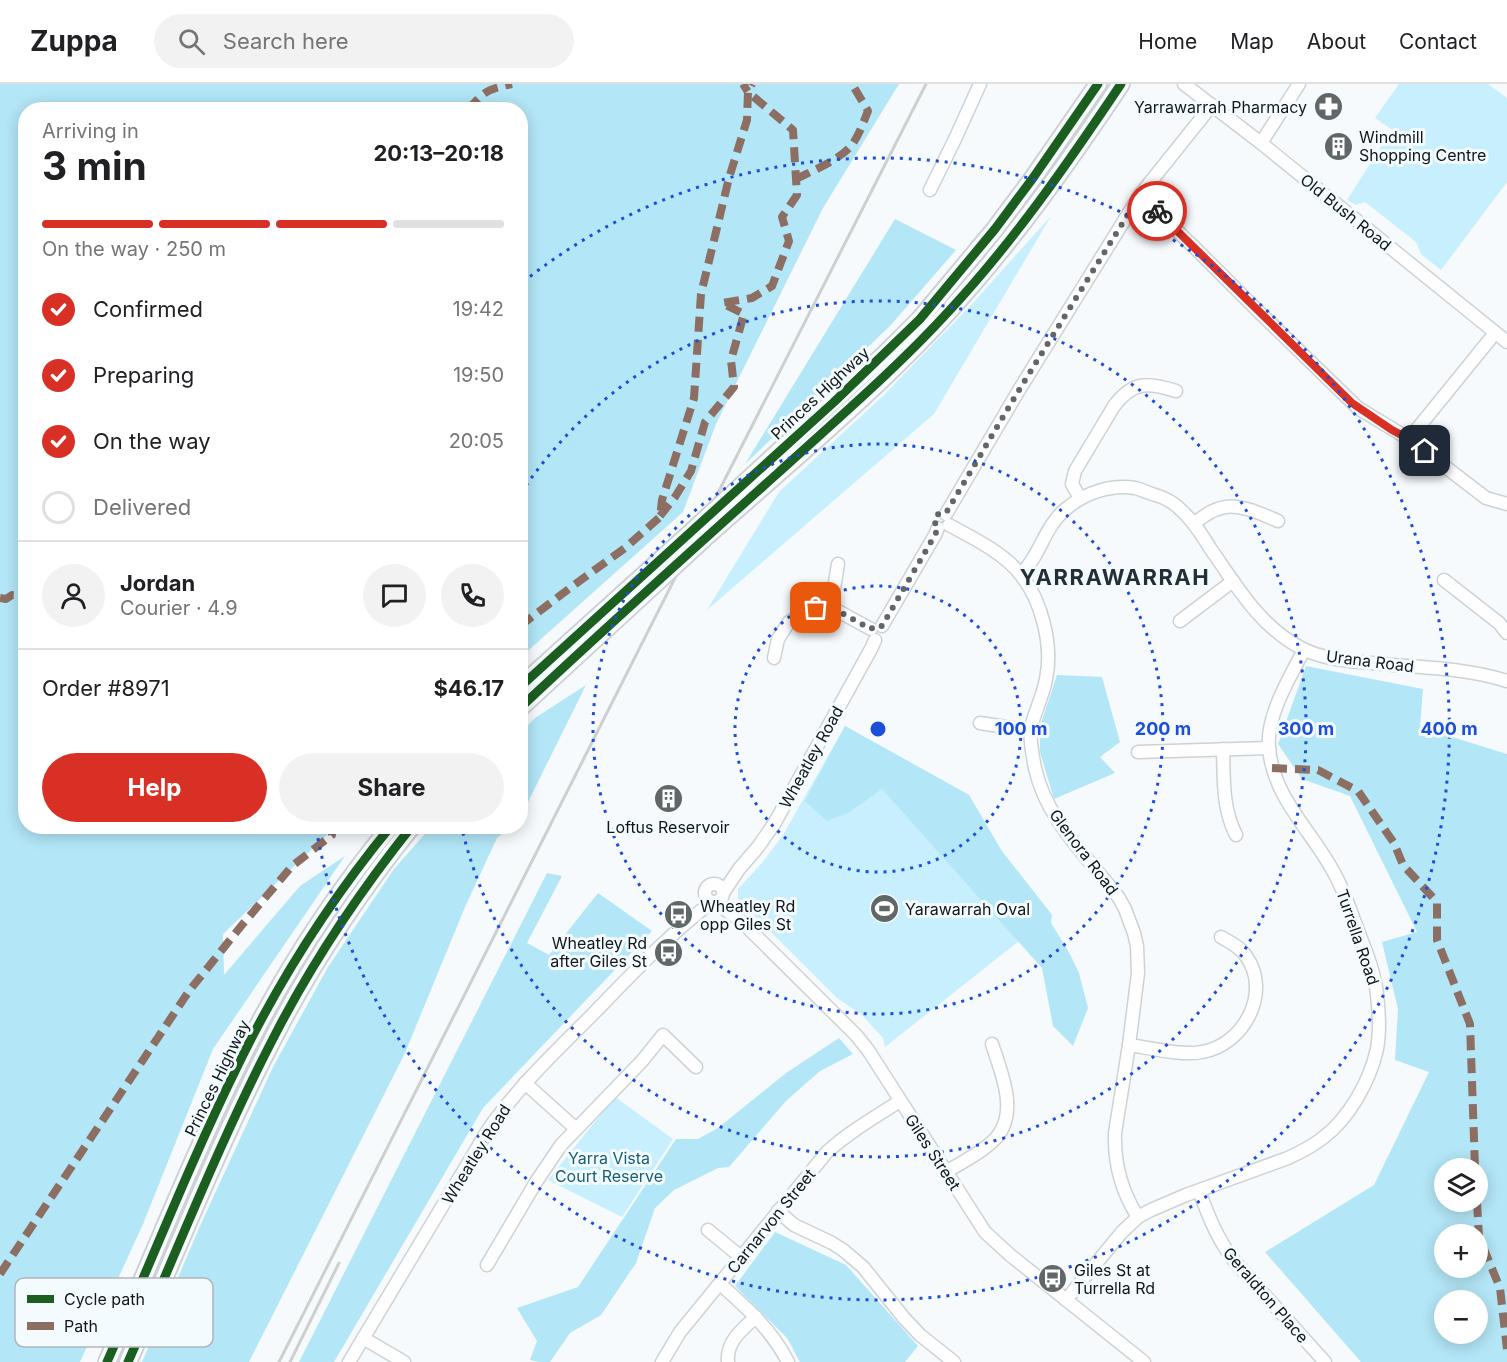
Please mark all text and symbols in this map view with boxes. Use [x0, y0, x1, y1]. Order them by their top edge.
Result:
search box [154, 14, 574, 68]
text: Zuppa [30, 24, 118, 58]
icon: search [175, 25, 208, 58]
text: Search here [223, 28, 349, 54]
text: Home [1138, 29, 1197, 54]
text: Map [1230, 29, 1274, 54]
text: About [1307, 29, 1366, 54]
text: Contact [1399, 29, 1477, 54]
pharmacy icon: Yarrawarrah Pharmacy [1312, 91, 1344, 123]
place label: Yarrawarrah Pharmacy [1134, 97, 1307, 117]
text: Arriving in [42, 119, 139, 143]
place label: Windmill Shopping Centre [1359, 127, 1486, 165]
building icon: Windmill Shopping Centre [1322, 130, 1354, 162]
text: 20:13–20:18 [373, 140, 504, 166]
text: 3 min [42, 142, 147, 189]
street label: Old Bush Road [1296, 169, 1396, 255]
courier [1127, 181, 1187, 241]
icon: bike [1141, 195, 1174, 228]
text: On the way · 250 m [42, 237, 226, 261]
icon: check [42, 293, 75, 326]
text: Confirmed [93, 296, 203, 322]
text: 19:42 [453, 297, 504, 321]
street label: Princes Highway [767, 342, 873, 444]
icon: check [42, 359, 75, 392]
text: Preparing [93, 362, 194, 388]
text: 19:50 [453, 363, 504, 387]
icon: check [42, 425, 75, 458]
pin [1399, 425, 1450, 476]
text: On the way [93, 428, 211, 454]
text: 20:05 [449, 429, 504, 453]
icon: home [1408, 434, 1441, 467]
text: Delivered [93, 494, 191, 520]
button: person [42, 564, 105, 627]
button: chat [363, 564, 426, 627]
button: phone [441, 564, 504, 627]
district label: YARRAWARRAH [1020, 564, 1210, 590]
text: Jordan [120, 570, 195, 596]
pin [790, 582, 841, 633]
icon: bag [799, 591, 832, 624]
text: Courier · 4.9 [120, 596, 238, 620]
street label: Urana Road [1325, 646, 1415, 676]
text: Order #8971 [42, 675, 170, 701]
text: $46.17 [433, 675, 504, 701]
street label: Wheatley Road [775, 702, 847, 812]
text: 100 m [995, 718, 1047, 739]
text: 200 m [1135, 718, 1191, 739]
text: 300 m [1278, 718, 1334, 739]
text: 400 m [1420, 718, 1478, 739]
centre of rings [868, 719, 888, 739]
button: Help [42, 753, 267, 822]
button: Share [279, 753, 504, 822]
building icon: Loftus Reservoir [652, 783, 684, 815]
street label: Glenora Road [1045, 805, 1123, 899]
place label: Loftus Reservoir [606, 817, 730, 837]
street label: Turrella Road [1332, 887, 1384, 987]
sports icon: Yarawarrah Oval [868, 893, 900, 925]
place label: Wheatley Rd opp Giles St [700, 896, 795, 934]
bus stop icon: Wheatley Rd opp Giles St [663, 899, 695, 931]
place label: Yarawarrah Oval [905, 899, 1030, 919]
place label: Wheatley Rd after Giles St [550, 933, 647, 971]
bus stop icon: Wheatley Rd after Giles St [652, 936, 684, 968]
street label: Princes Highway [180, 1016, 254, 1140]
street label: Wheatley Road [437, 1100, 515, 1208]
street label: Giles Street [901, 1110, 965, 1194]
park label: Yarra Vista Court Reserve [555, 1148, 663, 1186]
map controls [1434, 1158, 1488, 1344]
button: layers [1434, 1158, 1488, 1212]
street label: Carnarvon Street [723, 1165, 819, 1277]
button: + [1434, 1224, 1488, 1278]
street label: Geraldton Place [1219, 1243, 1313, 1347]
place label: Giles St at Turrella Rd [1074, 1260, 1155, 1298]
bus stop icon: Giles St at Turrella Rd [1037, 1263, 1069, 1295]
legend [15, 1278, 213, 1347]
text: Cycle path [64, 1289, 145, 1309]
button: − [1434, 1290, 1488, 1344]
text: Path [64, 1316, 98, 1336]

